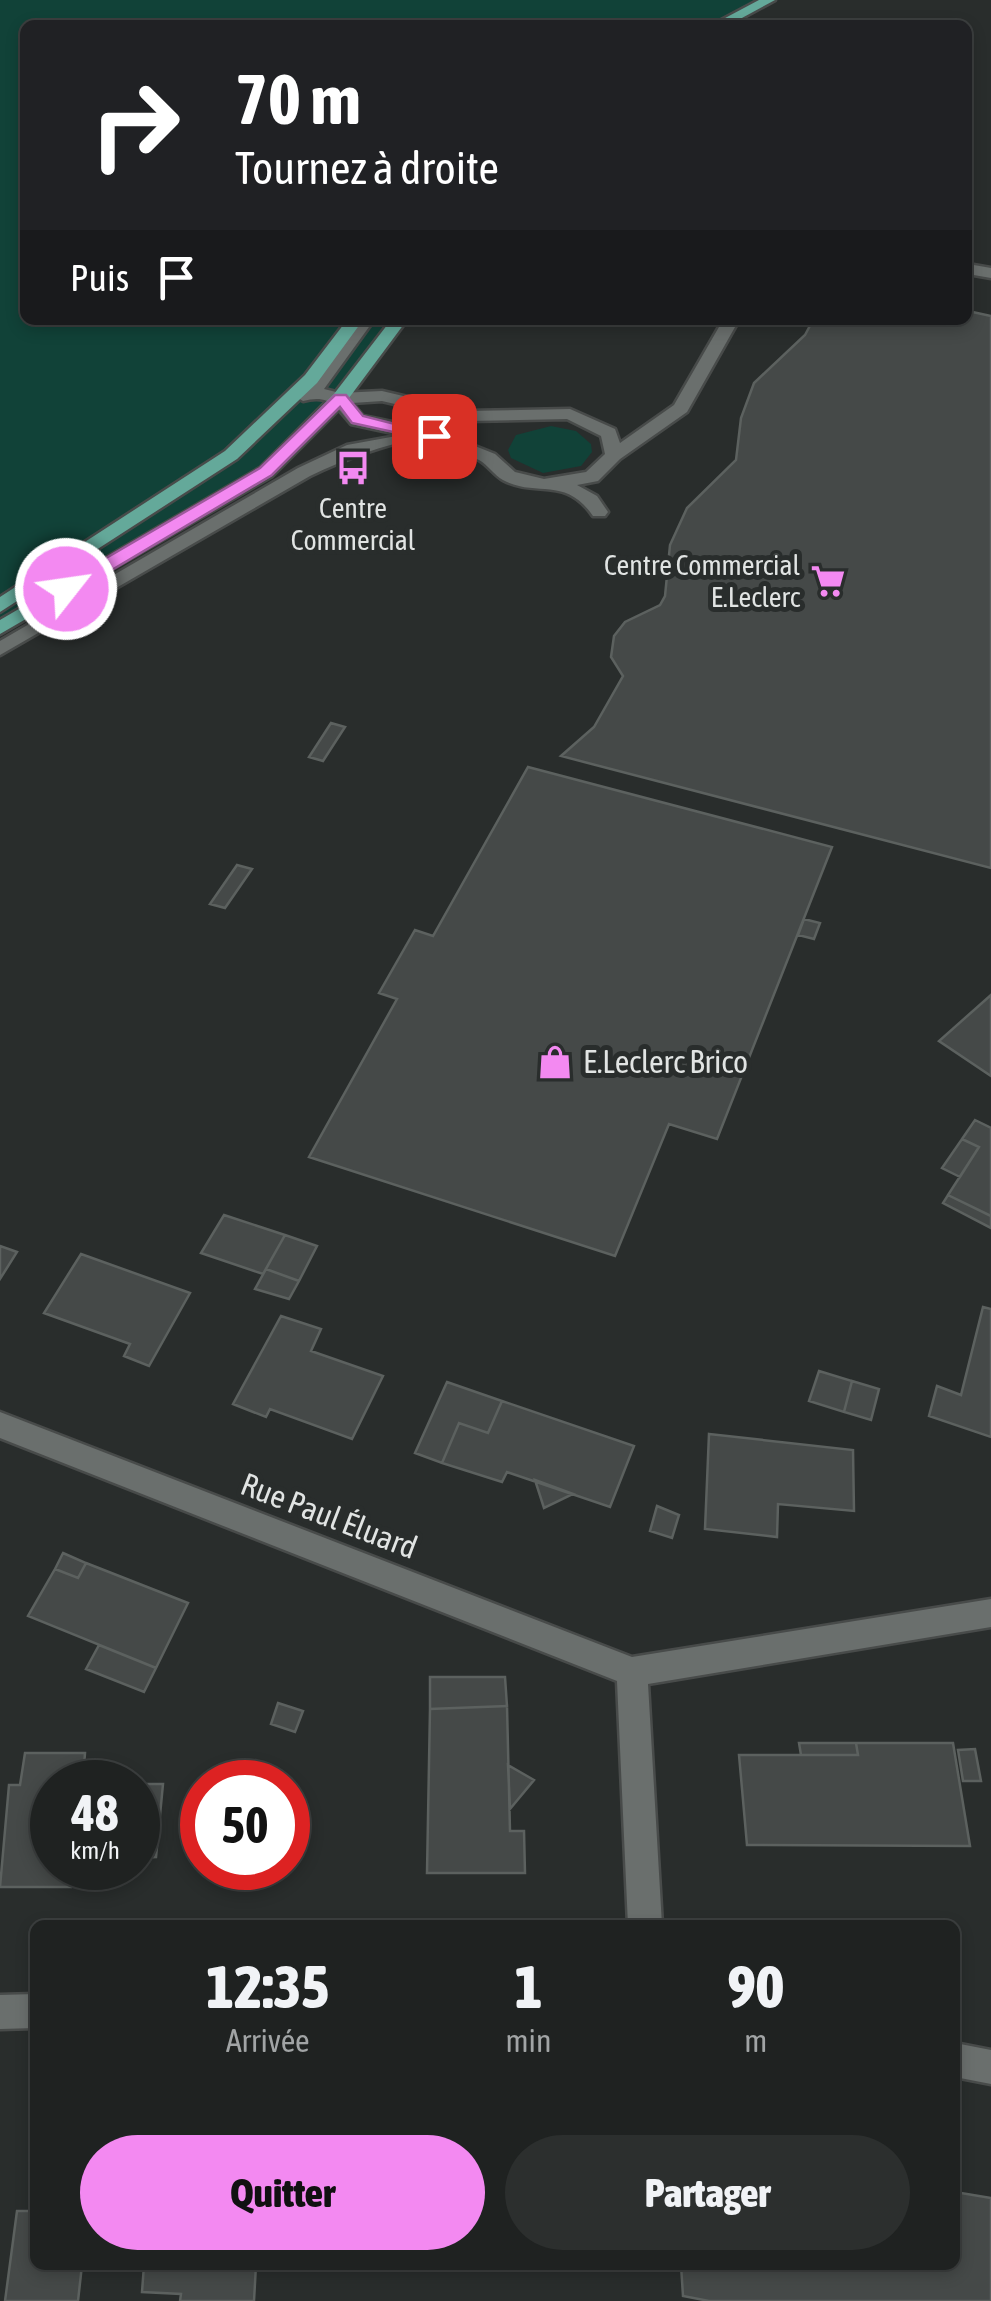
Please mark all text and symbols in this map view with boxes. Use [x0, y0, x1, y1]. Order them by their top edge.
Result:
text: 70 m [235, 59, 361, 139]
icon: right [70, 60, 200, 190]
text: Tournez à droite [235, 142, 499, 194]
icon: arrive [149, 250, 204, 305]
text: Puis [70, 256, 129, 299]
pin [392, 394, 477, 479]
icon: arrive [407, 409, 462, 464]
bus stop icon: Centre Commercial [334, 449, 372, 487]
place label: Centre Commercial [291, 492, 416, 556]
position arrow [14, 537, 118, 641]
place label: Centre Commercial E.Leclerc [604, 549, 801, 613]
supermarket icon: Centre Commercial E.Leclerc [809, 562, 847, 600]
shop icon: E.Leclerc Brico [536, 1043, 574, 1081]
place label: E.Leclerc Brico [583, 1043, 748, 1080]
street label: Rue Paul Éluard [236, 1465, 422, 1566]
speed limit sign: 50 [180, 1760, 310, 1890]
text: 48 [71, 1784, 118, 1842]
text: km/h [70, 1836, 120, 1864]
text: 12:35 [206, 1952, 330, 2021]
text: 1 [514, 1952, 543, 2021]
text: 90 [728, 1952, 784, 2021]
text: Arrivée [226, 2022, 310, 2059]
text: min [506, 2022, 552, 2059]
text: m [744, 2022, 767, 2059]
button: Quitter [80, 2135, 485, 2250]
button: Partager [505, 2135, 910, 2250]

